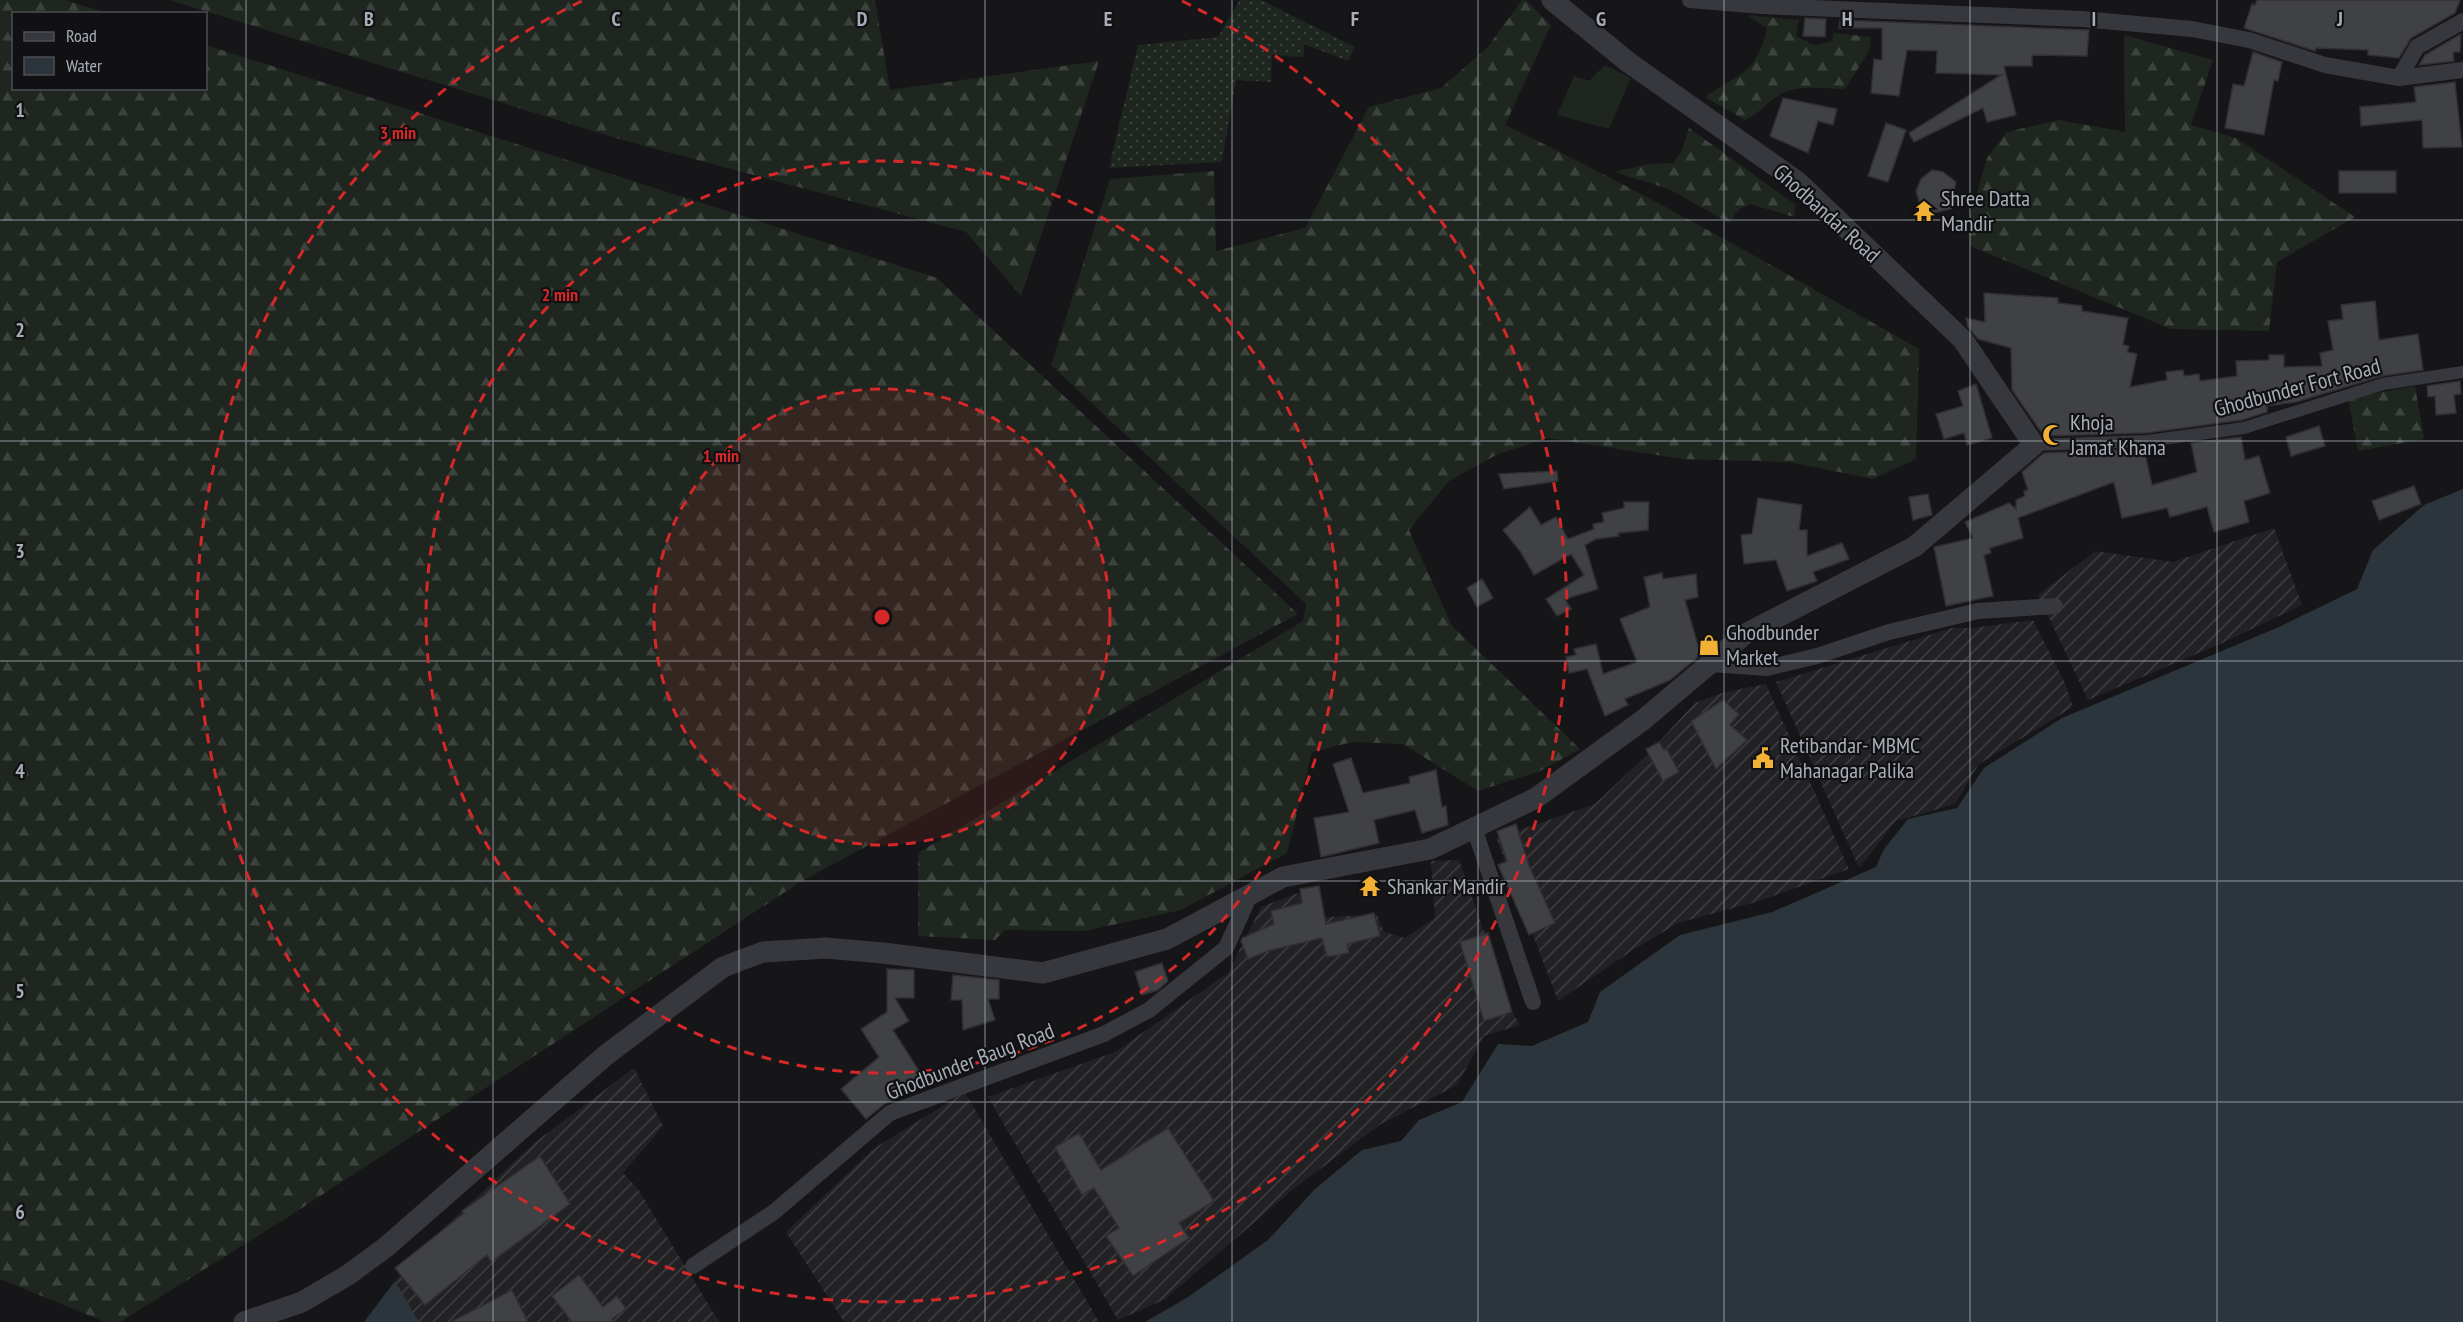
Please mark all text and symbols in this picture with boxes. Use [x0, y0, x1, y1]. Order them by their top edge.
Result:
text: B [364, 6, 374, 32]
text: C [611, 6, 621, 32]
text: D [857, 6, 868, 32]
text: E [1104, 6, 1112, 32]
text: F [1351, 6, 1359, 32]
text: G [1596, 6, 1606, 32]
text: H [1842, 6, 1852, 32]
text: I [2092, 6, 2096, 32]
text: J [2336, 6, 2343, 32]
legend [12, 12, 207, 90]
text: Road [66, 24, 97, 47]
text: Water [66, 54, 102, 77]
text: 1 [15, 97, 25, 123]
text: 3 min [380, 121, 416, 144]
street label: Ghodbandar Road [1768, 158, 1886, 268]
place label: Shree Datta Mandir [1941, 184, 2030, 237]
temple icon: Shree Datta Mandir [1912, 199, 1936, 223]
text: 2 min [542, 283, 578, 306]
text: 2 [15, 317, 25, 343]
street label: Ghodbunder Fort Road [2211, 351, 2383, 423]
place label: Khoja Jamat Khana [2069, 408, 2166, 461]
mosque icon: Khoja Jamat Khana [2041, 423, 2065, 447]
text: 1 min [703, 444, 739, 467]
text: 3 [15, 538, 25, 564]
centre of rings [872, 607, 892, 627]
place label: Ghodbunder Market [1726, 618, 1819, 671]
shop icon: Ghodbunder Market [1697, 633, 1721, 657]
place label: Retibandar- MBMC Mahanagar Palika [1780, 731, 1920, 784]
public building icon: Retibandar- MBMC Mahanagar Palika [1751, 746, 1775, 770]
text: 4 [15, 758, 25, 784]
place label: Shankar Mandir [1387, 872, 1505, 900]
temple icon: Shankar Mandir [1358, 874, 1382, 898]
text: 5 [15, 978, 25, 1004]
street label: Ghodbunder Baug Road [882, 1016, 1058, 1106]
text: 6 [15, 1199, 25, 1225]

